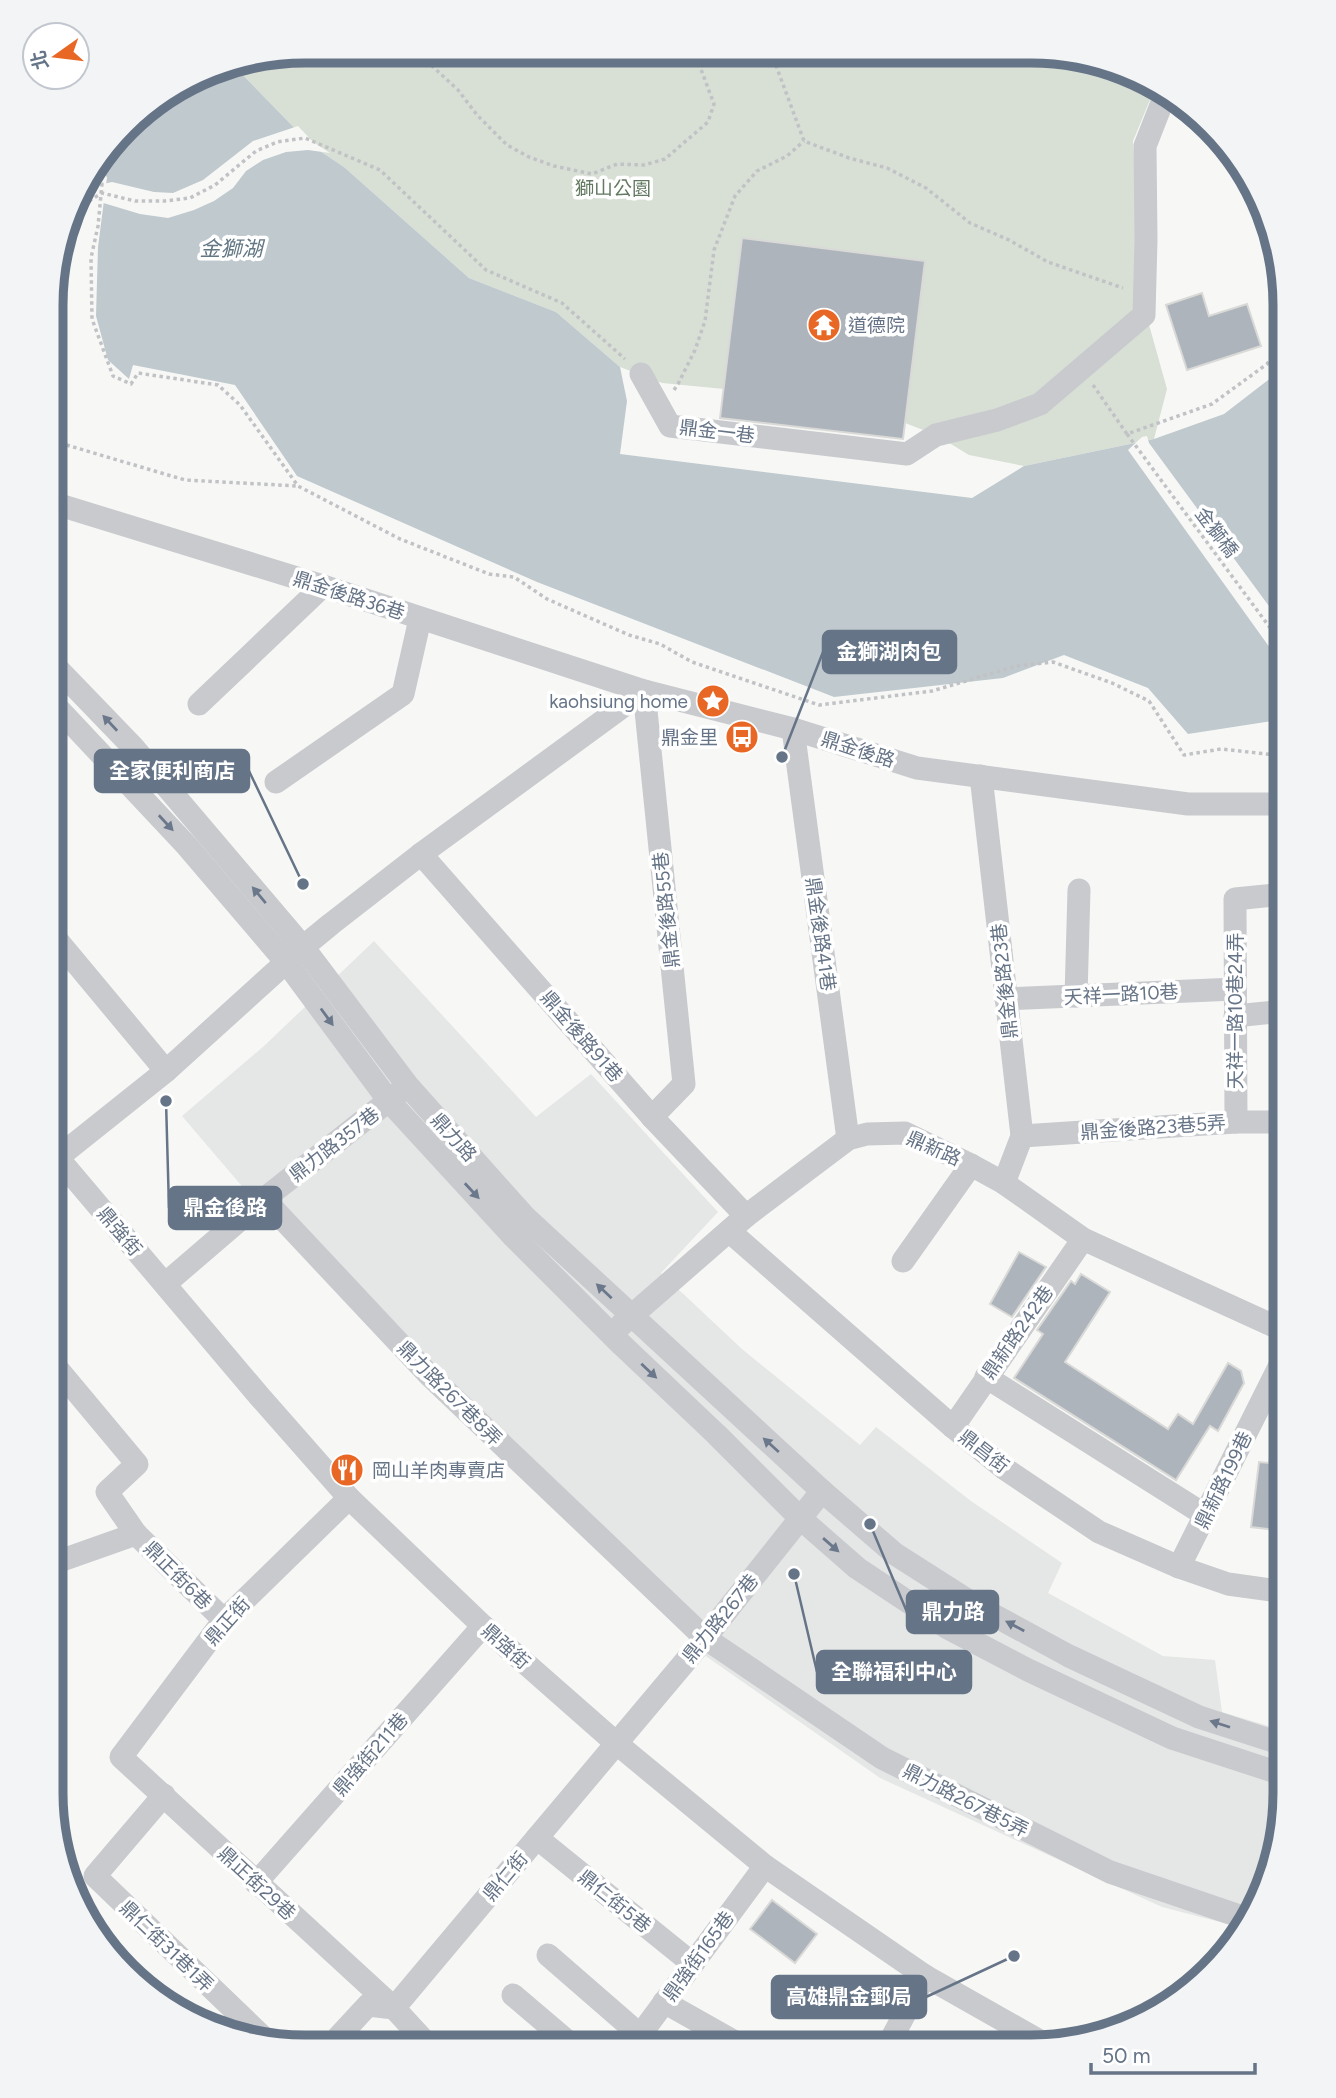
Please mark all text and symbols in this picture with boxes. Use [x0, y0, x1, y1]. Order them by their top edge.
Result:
north arrow [21, 21, 91, 91]
text: 北 [27, 48, 53, 72]
park label: 獅山公園 [575, 177, 651, 200]
water label: 金獅湖 [200, 236, 265, 261]
temple icon: 道德院 [805, 306, 843, 344]
place label: 道德院 [848, 314, 905, 337]
street label: 鼎金一巷 [678, 415, 756, 448]
street label: 金獅橋 [1190, 503, 1243, 562]
street label: 鼎金後路36巷 [290, 567, 408, 624]
callout: 金獅湖肉包 [823, 631, 956, 673]
text: 金獅湖肉包 [837, 639, 942, 664]
place icon: kaohsiung home [694, 682, 732, 720]
place label: kaohsiung home [549, 690, 688, 713]
one-way arrow [103, 715, 119, 732]
bus stop icon: 鼎金里 [723, 718, 761, 756]
place label: 鼎金里 [661, 726, 718, 749]
street label: 鼎金後路 [818, 727, 898, 772]
callout: 全家便利商店 [95, 750, 249, 792]
text: 全家便利商店 [109, 758, 235, 783]
one-way arrow [157, 814, 173, 831]
street label: 鼎金後路55巷 [649, 851, 684, 969]
street label: 鼎金後路41巷 [801, 876, 840, 992]
one-way arrow [252, 887, 267, 904]
street label: 鼎金後路23巷 [987, 922, 1022, 1040]
street label: 天祥一路10巷24弄 [1224, 933, 1247, 1089]
street label: 天祥一路10巷 [1063, 980, 1179, 1009]
street label: 鼎金後路91巷 [536, 986, 628, 1087]
one-way arrow [320, 1007, 334, 1026]
street label: 鼎力路357巷 [285, 1102, 384, 1187]
street label: 鼎力路 [426, 1108, 481, 1166]
street label: 鼎金後路23巷5弄 [1079, 1111, 1227, 1144]
street label: 鼎新路 [903, 1126, 965, 1171]
one-way arrow [464, 1182, 480, 1199]
callout: 鼎金後路 [169, 1187, 281, 1229]
text: 鼎金後路 [183, 1195, 267, 1220]
street label: 鼎強街 [92, 1202, 147, 1261]
street label: 鼎新路242巷 [977, 1281, 1058, 1384]
one-way arrow [596, 1283, 613, 1299]
street label: 鼎力路267巷8弄 [393, 1336, 507, 1450]
one-way arrow [640, 1362, 657, 1378]
street label: 鼎昌街 [954, 1425, 1013, 1478]
street label: 鼎新路199巷 [1190, 1428, 1257, 1533]
one-way arrow [763, 1437, 780, 1453]
restaurant icon: 岡山羊肉專賣店 [328, 1451, 366, 1489]
place label: 岡山羊肉專賣店 [372, 1459, 505, 1482]
street label: 鼎正街6巷 [139, 1537, 216, 1614]
one-way arrow [822, 1537, 840, 1553]
street label: 鼎力路267巷 [678, 1569, 763, 1667]
callout: 鼎力路 [907, 1591, 998, 1633]
street label: 鼎正街 [200, 1592, 255, 1650]
text: 鼎力路 [922, 1599, 985, 1624]
street label: 鼎強街 [477, 1619, 535, 1674]
one-way arrow [1004, 1621, 1024, 1633]
callout: 全聯福利中心 [817, 1651, 971, 1693]
text: 全聯福利中心 [831, 1659, 957, 1684]
street label: 鼎強街211巷 [328, 1708, 413, 1800]
one-way arrow [1209, 1718, 1230, 1729]
street label: 鼎力路267巷5弄 [899, 1759, 1032, 1842]
street label: 鼎正街29巷 [213, 1842, 300, 1925]
street label: 鼎仁街 [478, 1847, 533, 1906]
street label: 鼎仁街5巷 [574, 1865, 656, 1938]
street label: 鼎仁街31巷1弄 [115, 1896, 218, 1997]
street label: 鼎強街165巷 [658, 1907, 739, 2006]
callout: 高雄鼎金郵局 [772, 1976, 926, 2018]
text: 高雄鼎金郵局 [786, 1984, 912, 2009]
scale bar [1091, 2032, 1256, 2076]
text: 50 m [1102, 2043, 1151, 2068]

